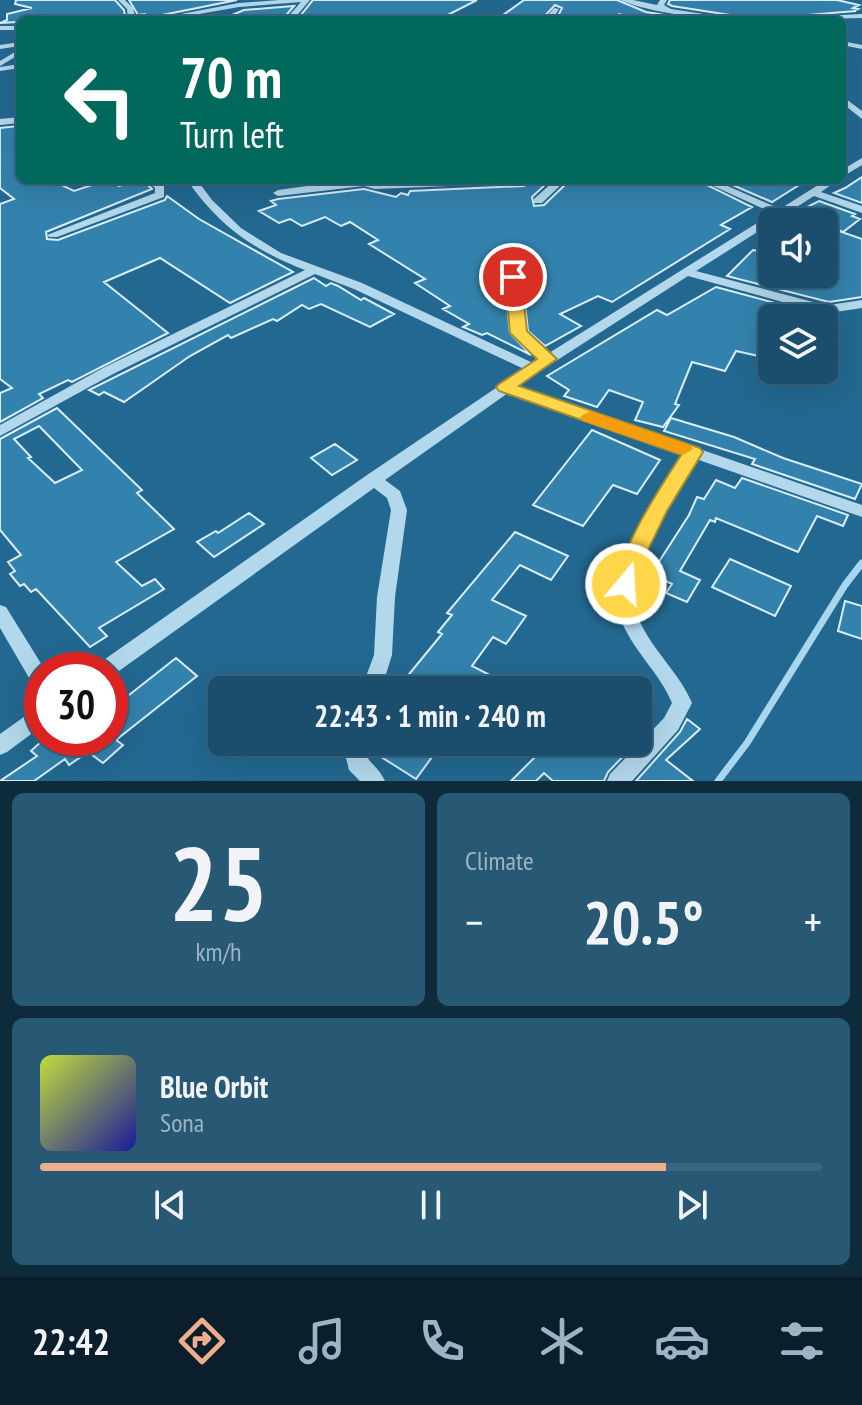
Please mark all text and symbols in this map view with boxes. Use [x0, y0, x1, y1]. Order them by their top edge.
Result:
text: 70 m [180, 41, 282, 113]
icon: left [48, 48, 152, 152]
text: Turn left [180, 111, 284, 158]
map controls [758, 208, 838, 384]
button: sound [758, 208, 838, 288]
pin [479, 243, 547, 311]
icon: arrive [491, 255, 535, 299]
button: layers [758, 304, 838, 384]
position arrow [584, 542, 668, 626]
speed limit sign: 30 [24, 652, 128, 756]
text: 22:43 · 1 min · 240 m [314, 696, 546, 735]
text: 25 [169, 815, 268, 950]
text: Climate [465, 844, 534, 877]
text: 20.5° [583, 883, 704, 961]
text: − [465, 893, 483, 950]
text: + [804, 893, 822, 950]
text: km/h [195, 935, 242, 968]
text: Blue Orbit [160, 1067, 268, 1106]
text: Sona [160, 1106, 204, 1139]
icon: previous [148, 1183, 192, 1227]
icon: pause [409, 1183, 453, 1227]
icon: next [670, 1183, 714, 1227]
icon: directions [174, 1313, 230, 1369]
icon: music [294, 1313, 350, 1369]
icon: phone [414, 1313, 470, 1369]
icon: climate [534, 1313, 590, 1369]
icon: car [654, 1313, 710, 1369]
icon: filters [774, 1313, 830, 1369]
text: 22:42 [32, 1318, 110, 1365]

